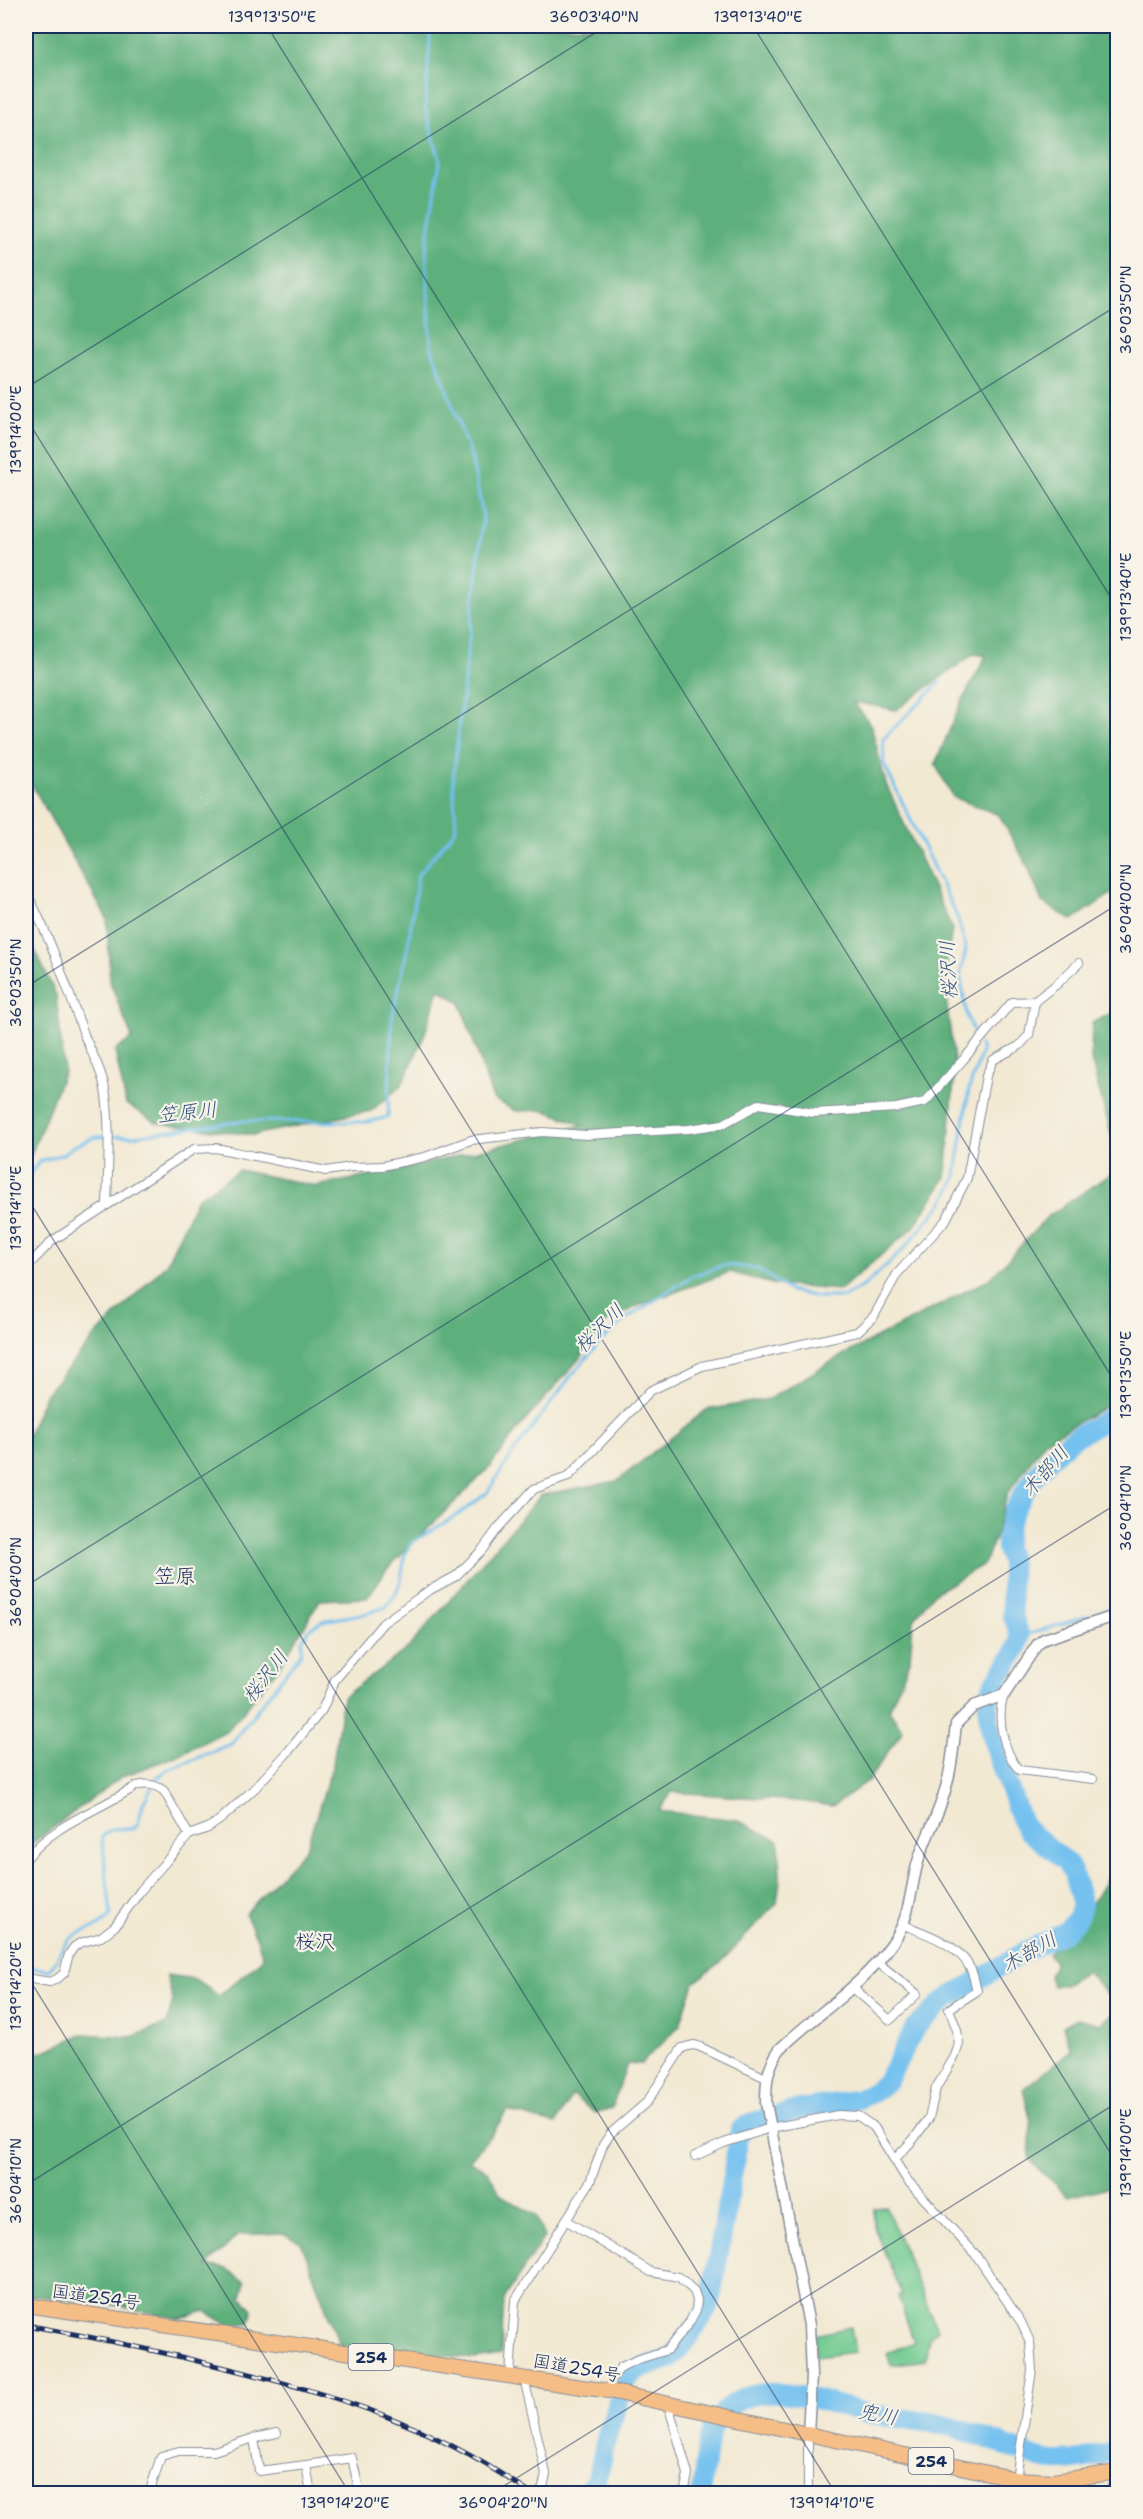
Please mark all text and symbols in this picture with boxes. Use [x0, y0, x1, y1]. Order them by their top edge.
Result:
text: 139°13'50"E [228, 7, 316, 27]
text: 36°03'40"N [549, 7, 639, 27]
text: 139°13'40"E [714, 7, 802, 27]
text: 36°03'50"N [1116, 265, 1136, 355]
text: 139°14'00"E [6, 385, 26, 475]
text: 139°13'40"E [1116, 553, 1136, 641]
text: 36°04'00"N [1116, 864, 1136, 954]
text: 36°03'50"N [6, 938, 26, 1028]
water label: 桜沢川 [933, 939, 963, 1001]
water label: 笠原川 [156, 1096, 218, 1128]
text: 139°14'10"E [6, 1165, 26, 1251]
water label: 桜沢川 [568, 1298, 630, 1358]
text: 139°13'50"E [1116, 1331, 1136, 1419]
water label: 木部川 [1016, 1440, 1074, 1502]
text: 36°04'10"N [1116, 1465, 1136, 1551]
text: 36°04'00"N [6, 1537, 26, 1627]
district label: 笠原 [154, 1562, 196, 1590]
water label: 桜沢川 [236, 1644, 294, 1708]
water label: 木部川 [997, 1926, 1061, 1978]
district label: 桜沢 [295, 1928, 335, 1954]
text: 139°14'20"E [6, 1942, 26, 2030]
text: 139°14'00"E [1116, 2108, 1136, 2198]
text: 36°04'10"N [6, 2138, 26, 2224]
street label: 国道254号 [50, 2279, 142, 2315]
road number: 254 [348, 2344, 394, 2370]
street label: 国道254号 [531, 2348, 623, 2388]
water label: 兜川 [856, 2397, 900, 2431]
road number: 254 [908, 2448, 954, 2474]
text: 139°14'20"E [301, 2493, 389, 2513]
text: 36°04'20"N [458, 2493, 548, 2513]
text: 139°14'10"E [789, 2493, 875, 2513]

